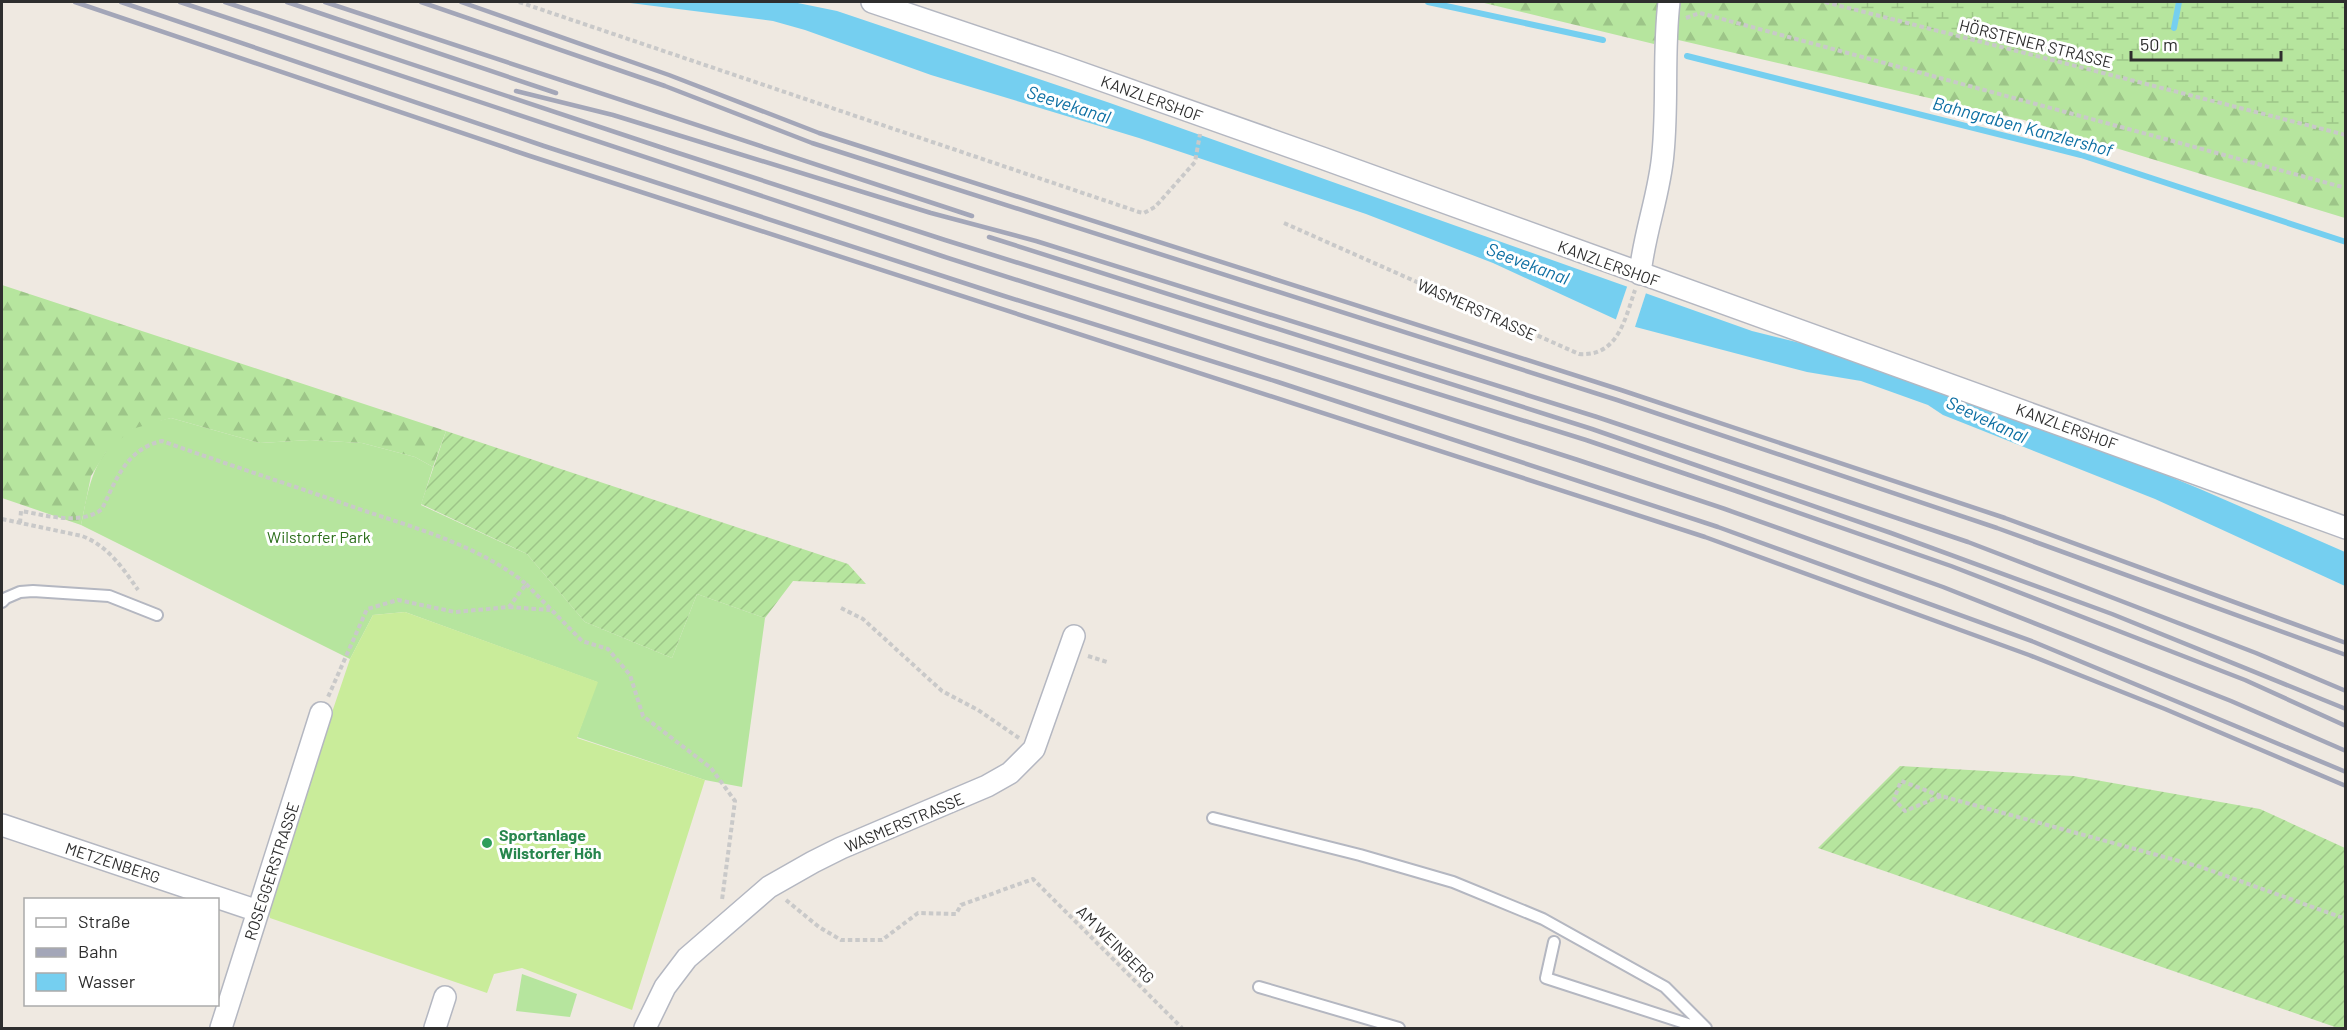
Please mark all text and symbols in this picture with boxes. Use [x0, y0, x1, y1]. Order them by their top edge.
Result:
street label: HÖRSTENER STRASSE [1957, 15, 2115, 71]
scale bar [2131, 24, 2281, 62]
text: 50 m [2140, 33, 2178, 55]
street label: KANZLERSHOF [1099, 71, 1205, 125]
water label: Seevekanal [1024, 80, 1114, 128]
water label: Bahngraben Kanzlershof [1930, 91, 2116, 161]
street label: KANZLERSHOF [1556, 236, 1662, 290]
water label: Seevekanal [1484, 237, 1572, 289]
street label: WASMERSTRASSE [1415, 274, 1539, 344]
water label: Seevekanal [1943, 391, 2031, 447]
street label: KANZLERSHOF [2014, 399, 2120, 453]
park label: Wilstorfer Park [267, 527, 371, 546]
street label: WASMERSTRASSE [841, 788, 967, 856]
street label: ROSEGGERSTRASSE [240, 800, 302, 942]
place label: Sportanlage Wilstorfer Höh [499, 825, 601, 862]
marker: Sportanlage Wilstorfer Höh [480, 836, 494, 850]
street label: METZENBERG [63, 838, 163, 886]
legend [24, 898, 219, 1006]
street label: AM WEINBERG [1073, 901, 1159, 987]
text: Straße [78, 910, 130, 932]
text: Bahn [78, 940, 118, 962]
text: Wasser [78, 970, 136, 992]

